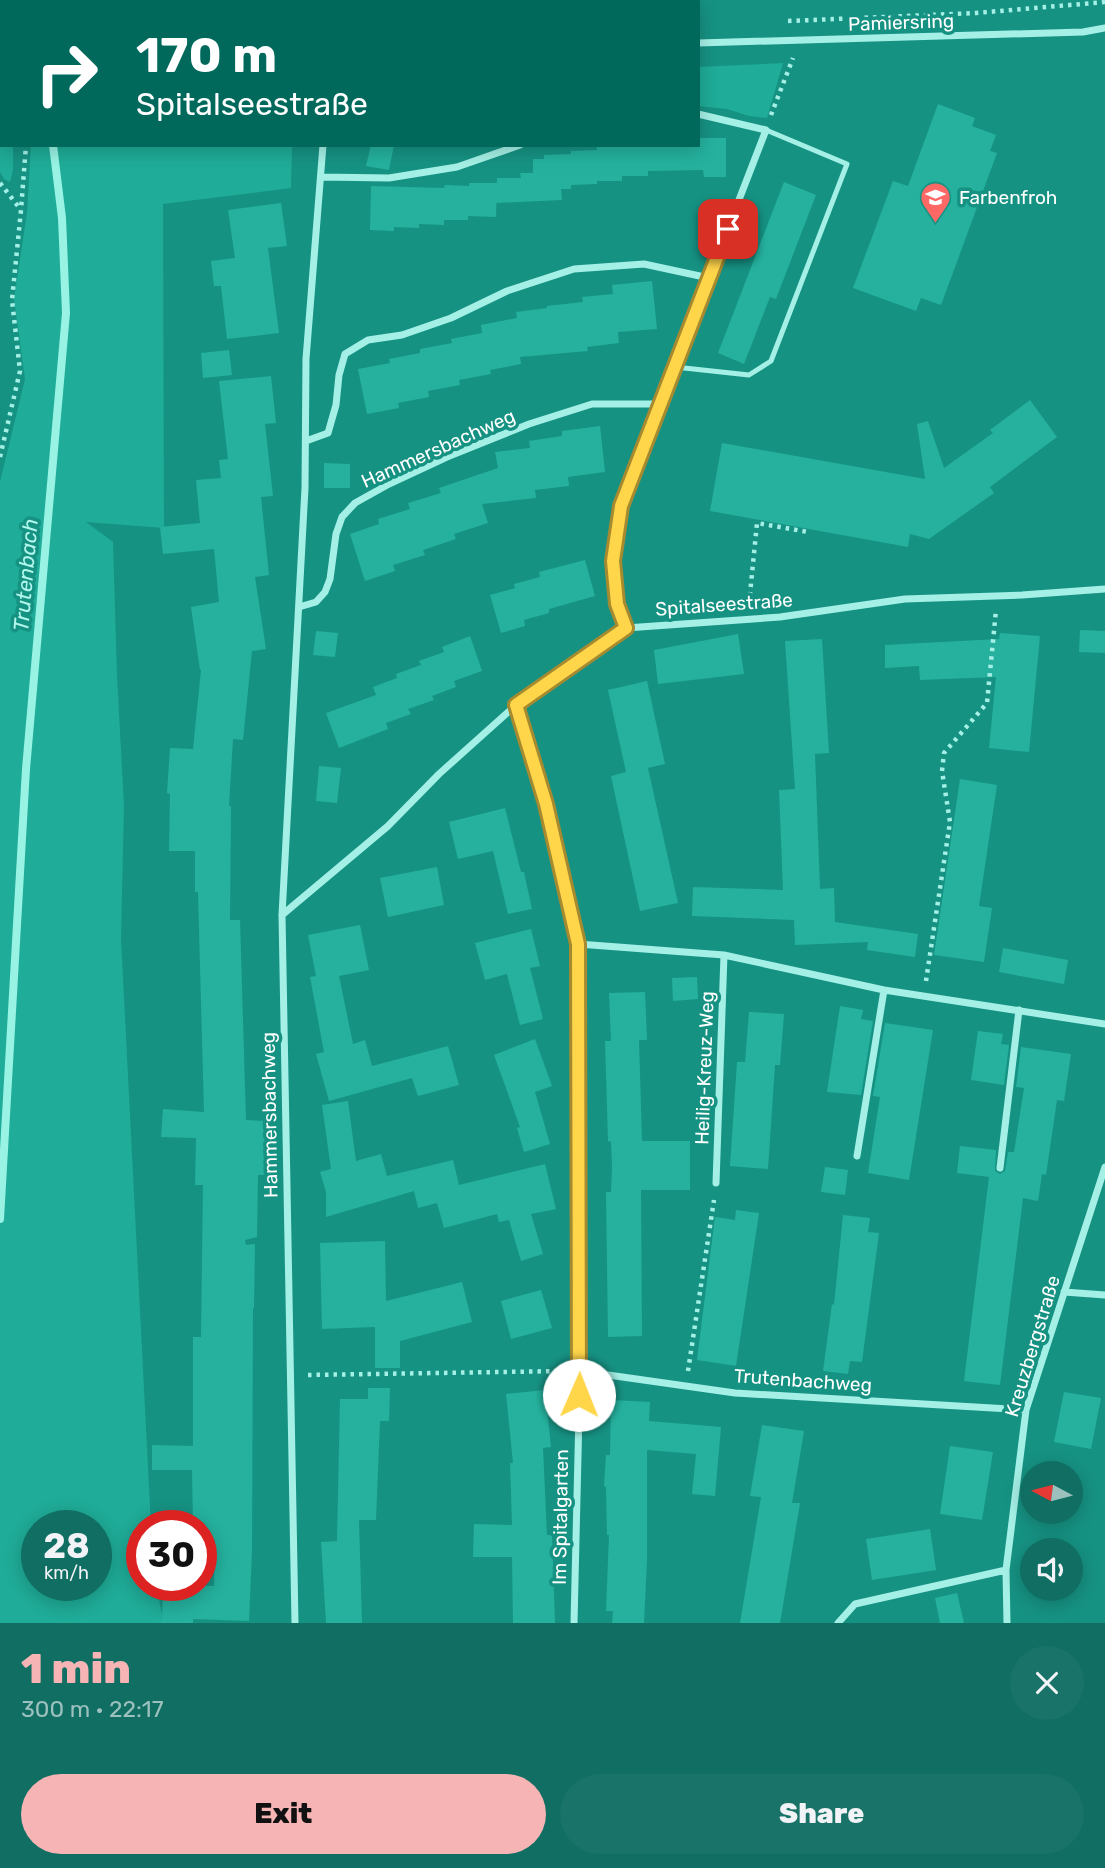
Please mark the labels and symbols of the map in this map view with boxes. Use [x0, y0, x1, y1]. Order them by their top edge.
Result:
street label: Pamiersring [848, 9, 954, 36]
school or university icon: Farbenfroh [919, 180, 953, 224]
place label: Farbenfroh [959, 186, 1057, 209]
pin [698, 199, 758, 259]
street label: Hammersbachweg [358, 404, 519, 493]
water label: Trutenbach [8, 518, 43, 632]
street label: Spitalseestraße [655, 588, 794, 621]
street label: Heilig-Kreuz-Weg [690, 991, 719, 1145]
street label: Hammersbachweg [257, 1032, 282, 1198]
street label: Kreuzbergstraße [1000, 1272, 1065, 1420]
position arrow [542, 1358, 616, 1432]
street label: Trutenbachweg [733, 1364, 873, 1397]
street label: Im Spitalgarten [548, 1449, 573, 1585]
north arrow [1020, 1461, 1083, 1524]
speed limit sign: 30 [126, 1510, 217, 1601]

